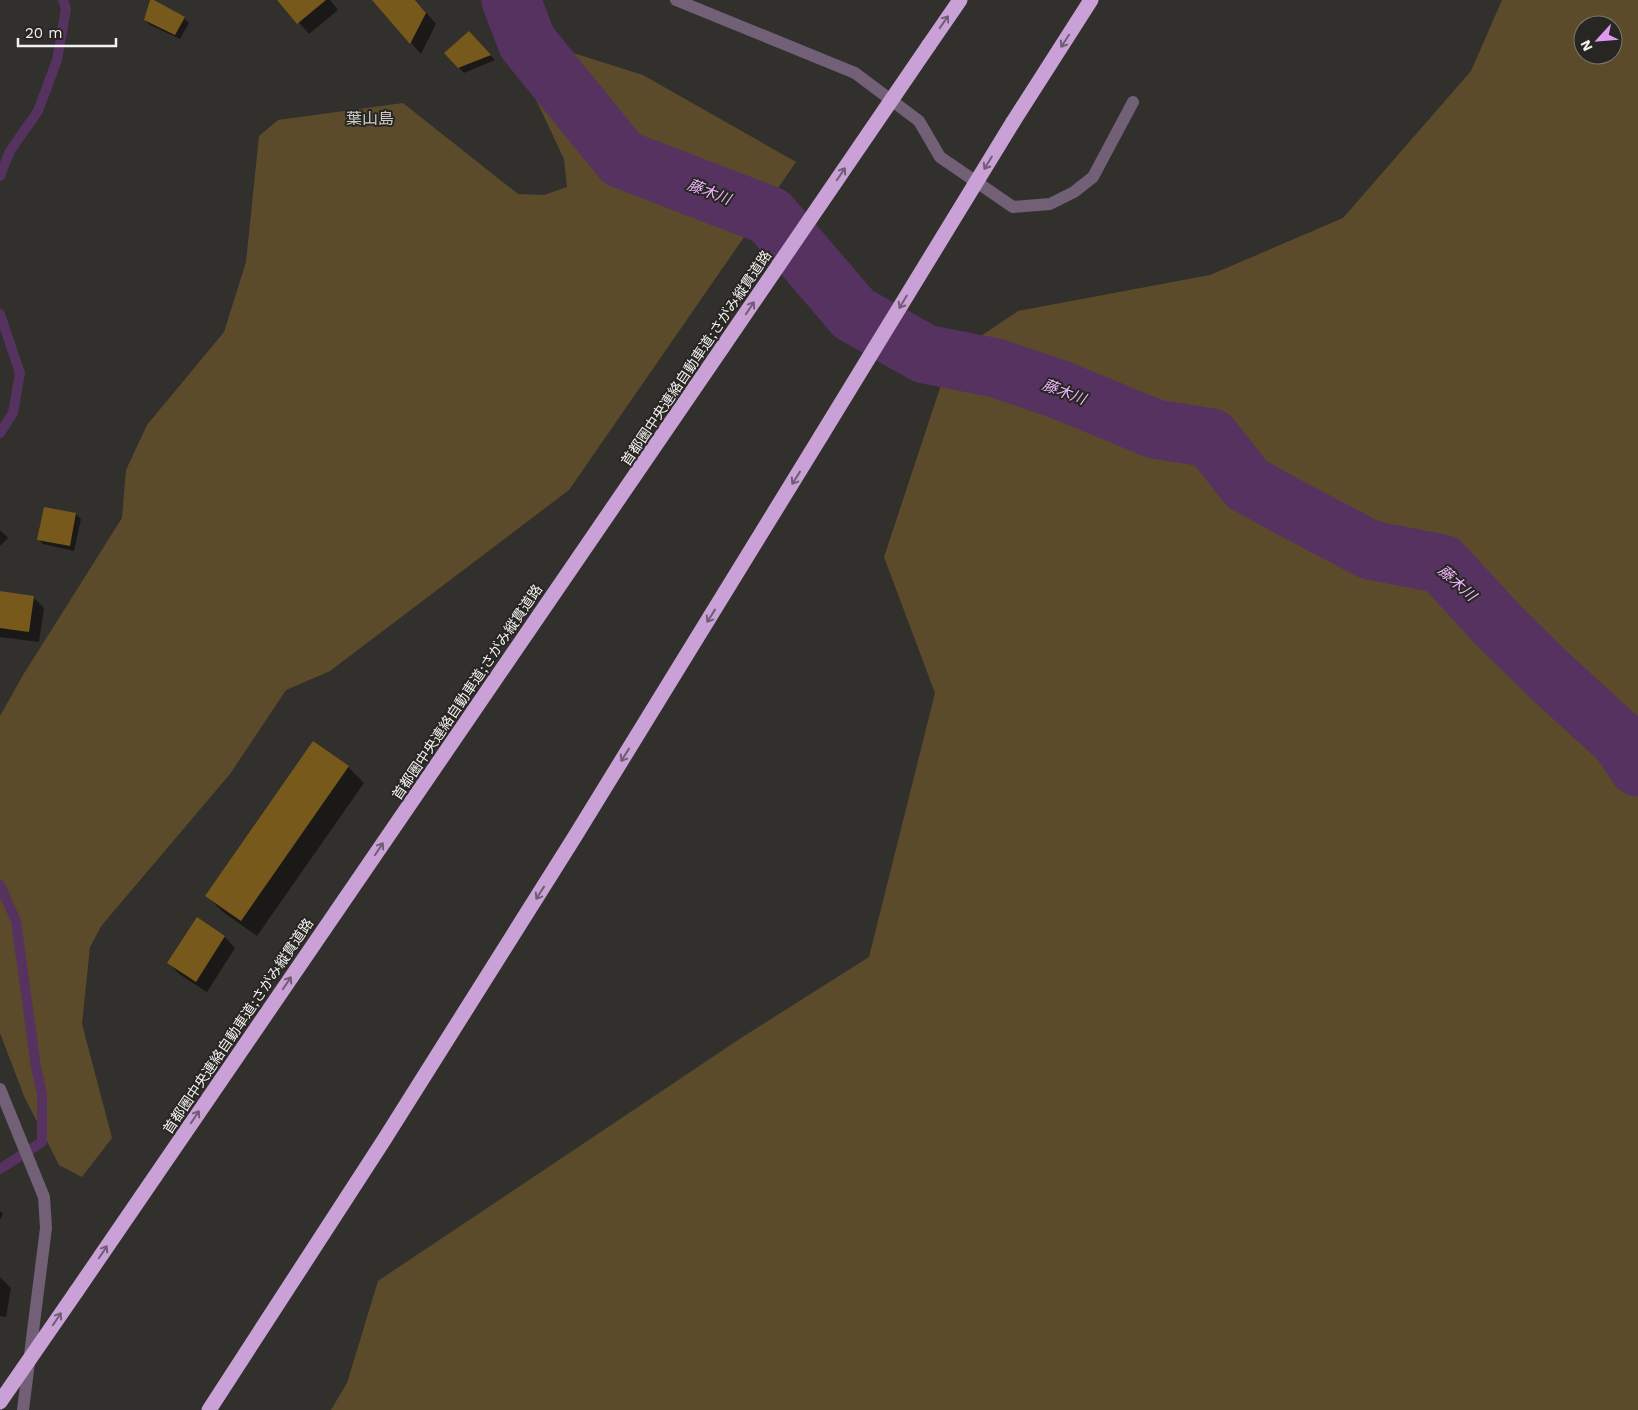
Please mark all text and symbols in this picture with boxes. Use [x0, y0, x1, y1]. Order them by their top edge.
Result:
scale bar [18, 15, 115, 47]
north arrow [1573, 15, 1623, 65]
one-way arrow [939, 16, 949, 30]
text: 20 m [25, 24, 63, 42]
one-way arrow [1059, 34, 1070, 48]
text: N [1577, 38, 1596, 54]
district label: 葉山島 [346, 109, 394, 128]
one-way arrow [982, 156, 992, 170]
one-way arrow [836, 167, 846, 181]
water label: 藤木川 [685, 176, 735, 209]
street label: 首都圏中央連絡自動車道;さがみ縦貫道路 [618, 247, 774, 469]
one-way arrow [898, 294, 908, 308]
one-way arrow [745, 301, 755, 315]
water label: 藤木川 [1040, 376, 1090, 409]
one-way arrow [790, 470, 800, 484]
water label: 藤木川 [1434, 561, 1481, 606]
street label: 首都圏中央連絡自動車道;さがみ縦貫道路 [389, 581, 545, 803]
one-way arrow [705, 609, 715, 623]
one-way arrow [620, 747, 630, 761]
one-way arrow [374, 843, 384, 857]
one-way arrow [534, 885, 544, 899]
street label: 首都圏中央連絡自動車道;さがみ縦貫道路 [160, 915, 316, 1137]
one-way arrow [282, 977, 292, 991]
one-way arrow [190, 1111, 200, 1125]
one-way arrow [98, 1245, 108, 1259]
one-way arrow [52, 1312, 62, 1326]

